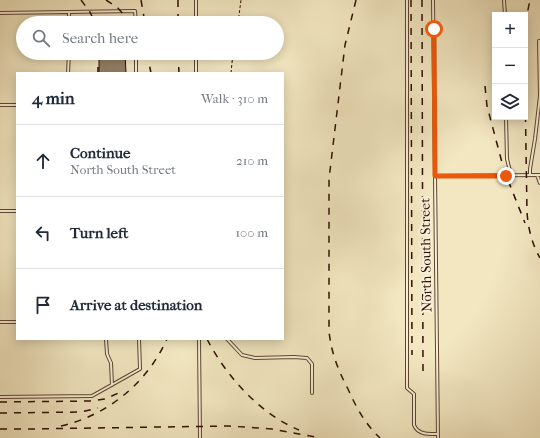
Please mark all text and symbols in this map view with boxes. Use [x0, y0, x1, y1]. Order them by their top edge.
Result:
map controls [492, 12, 528, 120]
button: + [492, 12, 528, 48]
search box [16, 16, 284, 60]
route start [425, 20, 443, 38]
icon: search [30, 27, 52, 49]
text: Search here [62, 29, 138, 47]
button: − [492, 48, 528, 84]
button: layers [492, 84, 528, 120]
text: 4 min [32, 88, 75, 108]
text: Walk · 310 m [201, 91, 268, 106]
text: Continue [70, 144, 130, 162]
icon: ahead [32, 150, 54, 172]
text: 210 m [236, 153, 268, 168]
text: North South Street [70, 162, 176, 177]
route end [497, 167, 515, 185]
street label: North South Street [417, 198, 435, 312]
icon: left [32, 222, 54, 244]
text: Turn left [70, 224, 128, 242]
text: 100 m [235, 225, 268, 240]
icon: arrive [32, 294, 54, 316]
text: Arrive at destination [70, 296, 202, 314]

